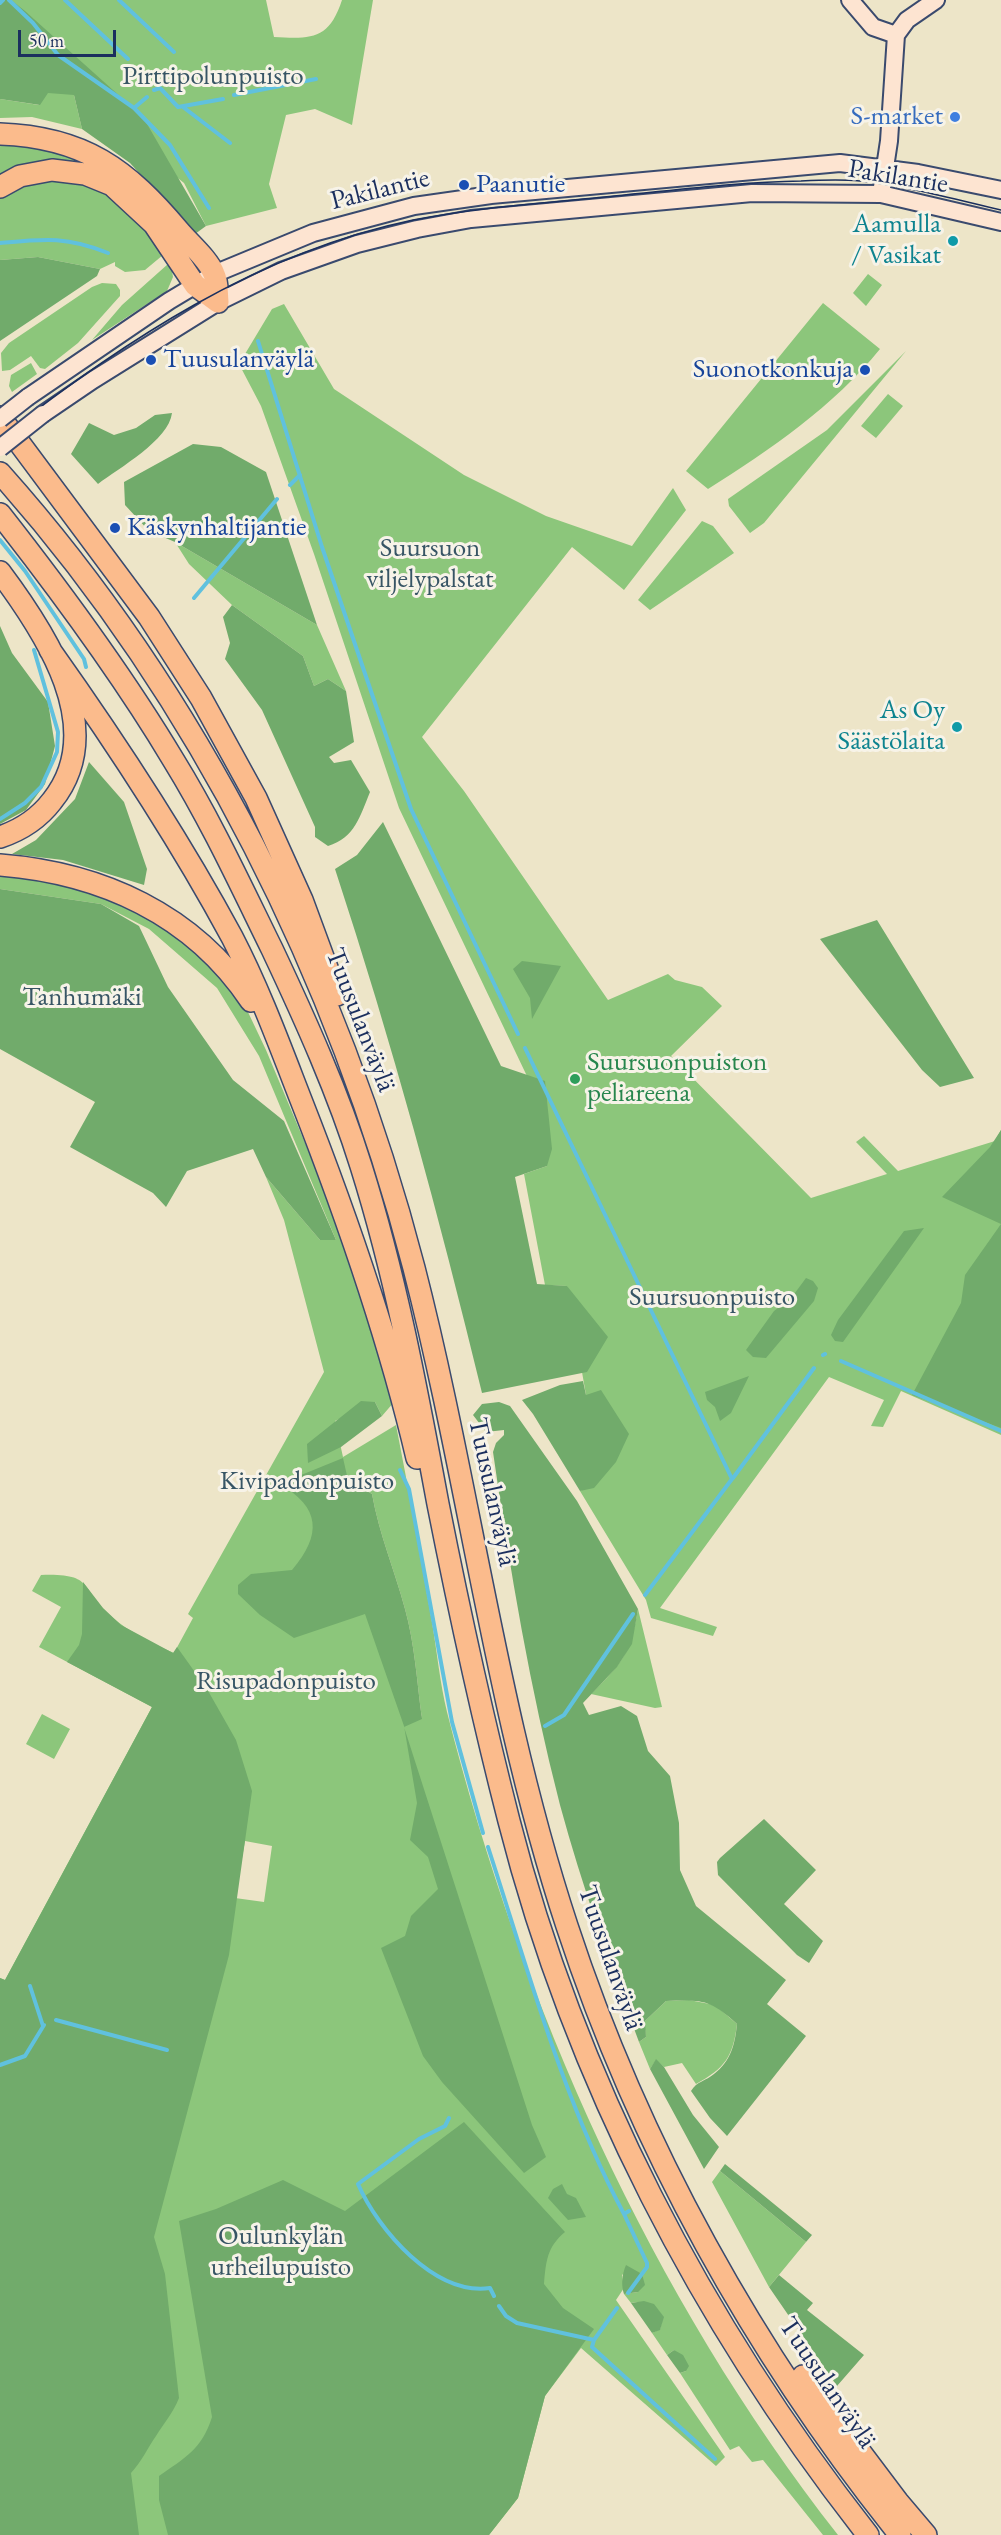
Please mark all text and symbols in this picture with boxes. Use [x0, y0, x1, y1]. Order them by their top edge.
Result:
scale bar [21, 18, 118, 56]
text: 50 m [29, 29, 64, 52]
park label: Pirttipolunpuisto [122, 61, 304, 93]
place label: S-market [851, 101, 943, 133]
marker: S-market [948, 110, 962, 124]
street label: Pakilantie [846, 153, 950, 201]
street label: Pakilantie [327, 162, 433, 218]
place label: Paanutie [476, 169, 565, 201]
marker: Paanutie [457, 178, 471, 192]
place label: Aamulla / Vasikat [851, 209, 941, 272]
marker: Aamulla / Vasikat [946, 234, 960, 248]
place label: Tuusulanväylä [163, 344, 314, 376]
marker: Tuusulanväylä [144, 353, 158, 367]
place label: Suonotkonkuja [693, 354, 853, 386]
marker: Suonotkonkuja [858, 363, 872, 377]
place label: Käskynhaltijantie [127, 512, 307, 544]
marker: Käskynhaltijantie [108, 521, 122, 535]
park label: Suursuon viljelypalstat [366, 533, 494, 596]
place label: As Oy Säästölaita [838, 695, 945, 758]
marker: As Oy Säästölaita [950, 720, 964, 734]
street label: Tuusulanväylä [318, 944, 402, 1096]
park label: Tanhumäki [22, 982, 142, 1014]
place label: Suursuonpuiston peliareena [587, 1047, 767, 1110]
marker: Suursuonpuiston peliareena [568, 1072, 582, 1086]
park label: Suursuonpuisto [629, 1282, 795, 1314]
street label: Tuusulanväylä [460, 1415, 524, 1569]
park label: Kivipadonpuisto [220, 1466, 394, 1498]
park label: Risupadonpuisto [196, 1666, 376, 1698]
street label: Tuusulanväylä [570, 1881, 650, 2035]
park label: Oulunkylän urheilupuisto [211, 2221, 351, 2284]
street label: Tuusulanväylä [771, 2311, 883, 2455]

